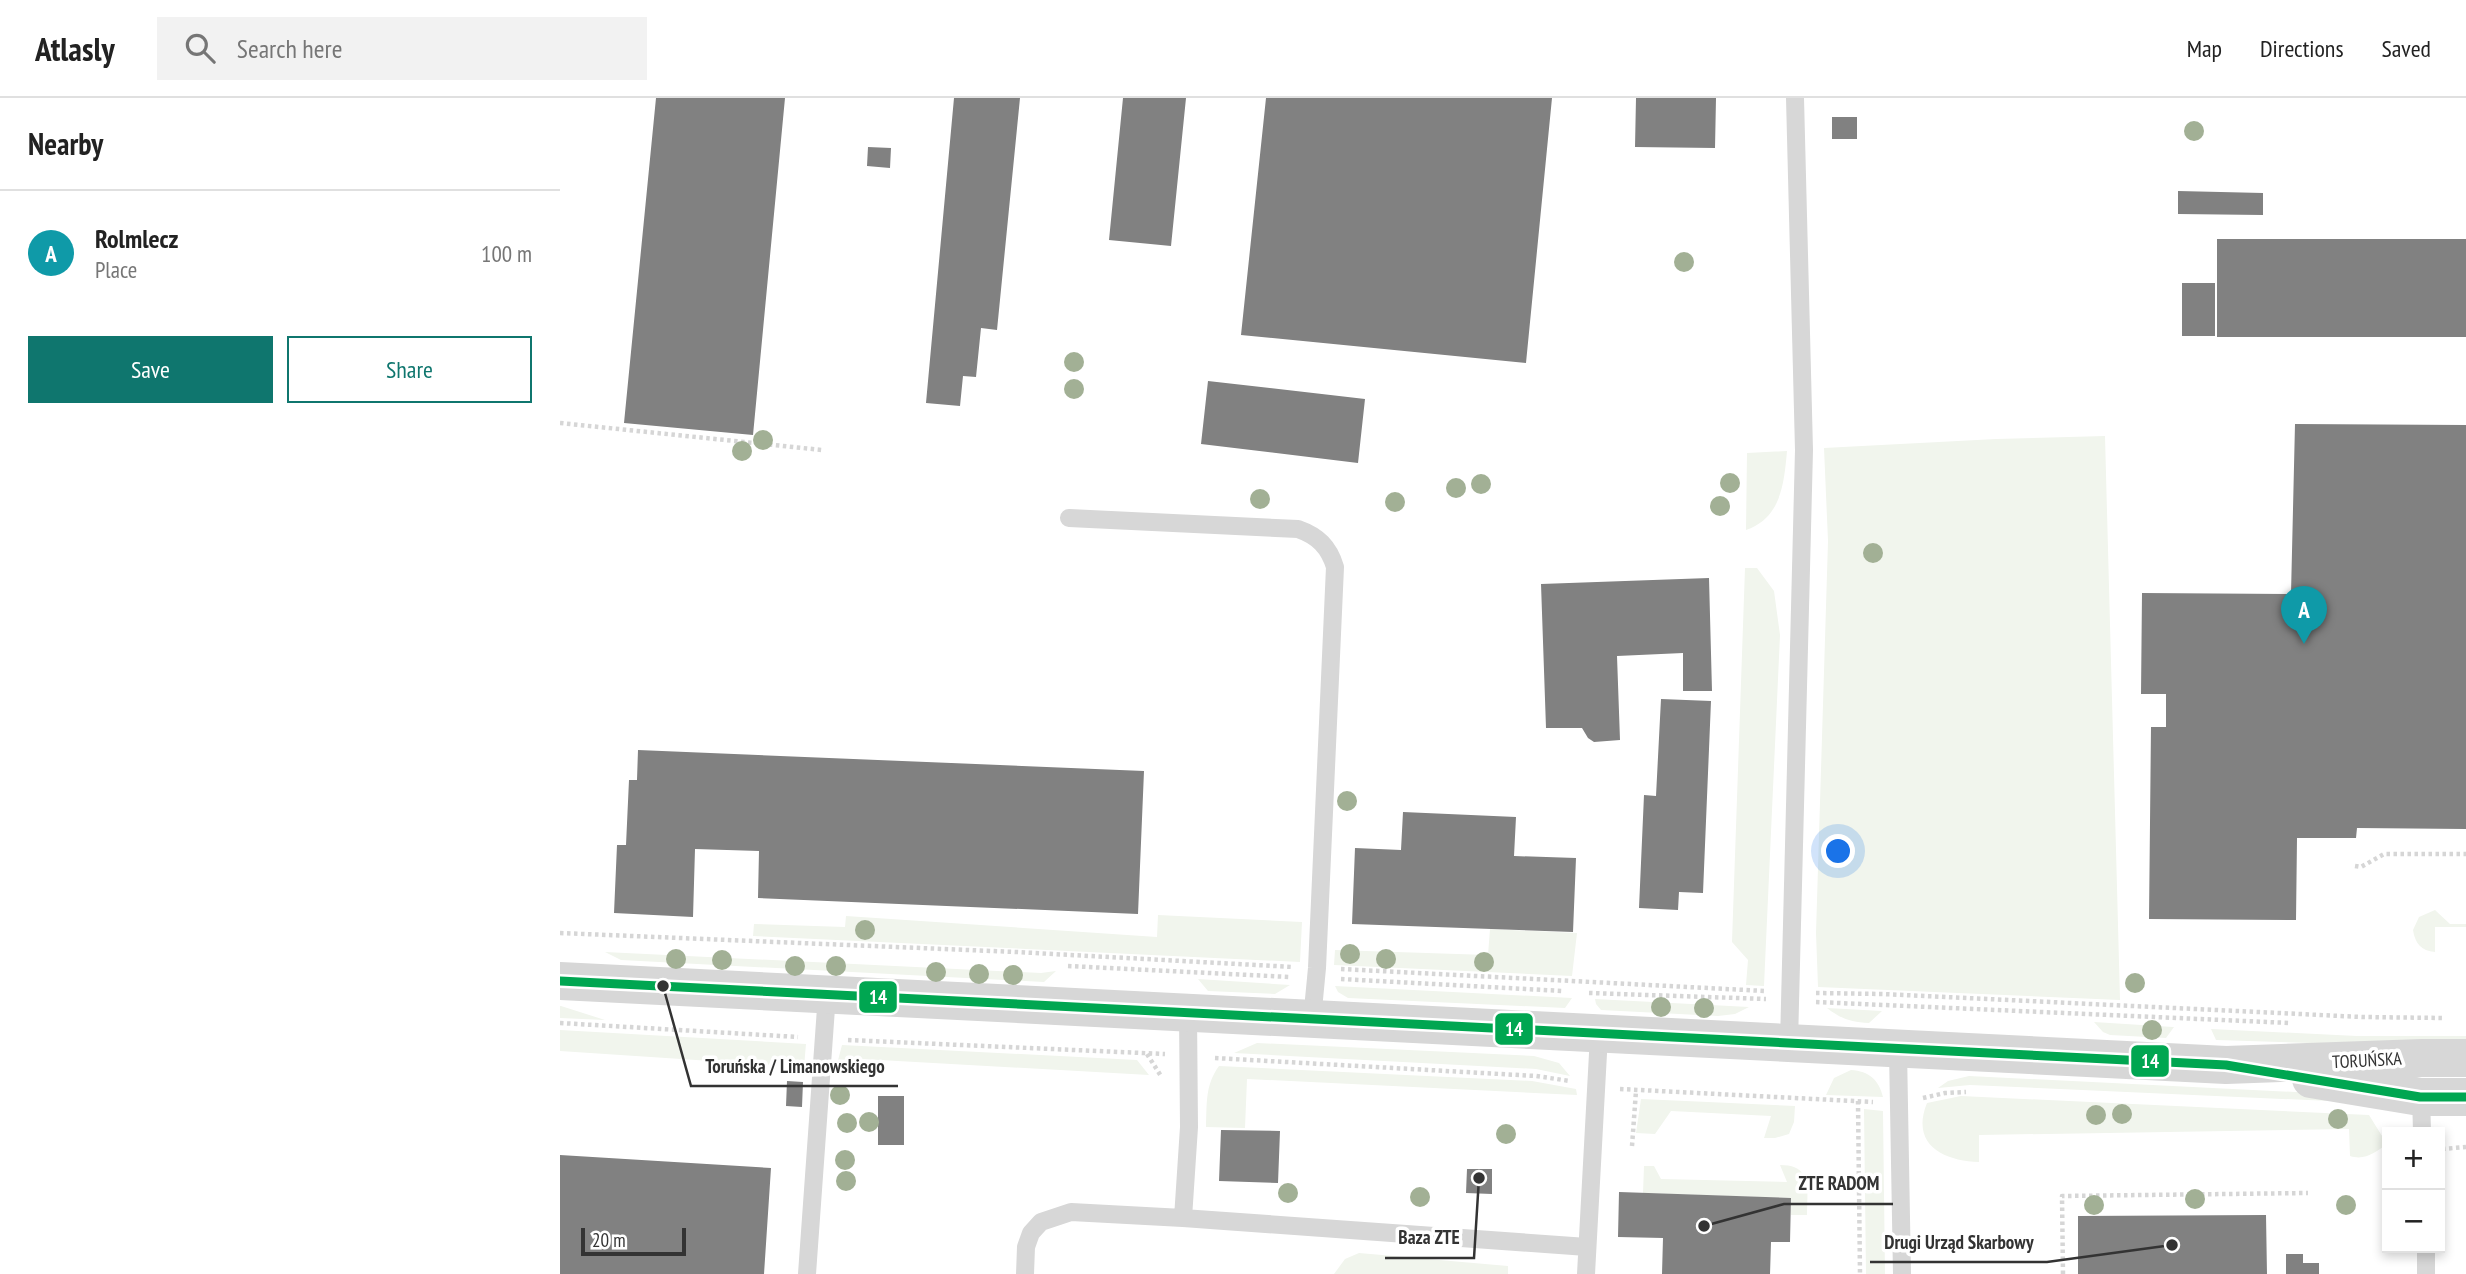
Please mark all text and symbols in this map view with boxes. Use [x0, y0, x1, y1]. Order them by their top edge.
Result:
search box [157, 17, 647, 80]
text: Atlasly [35, 27, 115, 70]
icon: search [181, 29, 219, 67]
text: Search here [237, 32, 342, 65]
text: Map [2187, 33, 2222, 64]
text: Directions [2260, 33, 2344, 64]
text: Saved [2382, 33, 2431, 64]
text: Nearby [28, 124, 103, 163]
text: Rolmlecz [95, 222, 179, 255]
text: A [45, 239, 57, 268]
text: 100 m [481, 239, 532, 268]
text: Place [95, 255, 137, 284]
button: Save [28, 336, 273, 403]
button: Share [287, 336, 532, 403]
pin: A [2281, 586, 2327, 644]
your location [1821, 834, 1855, 868]
line badge: 14 [858, 980, 898, 1014]
text: 14 [869, 985, 887, 1009]
line badge: 14 [1494, 1012, 1534, 1046]
text: 14 [1505, 1017, 1523, 1041]
line badge: 14 [2130, 1044, 2170, 1078]
callout: Toruńska / Limanowskiego [691, 1046, 898, 1086]
street label: TORUŃSKA [2332, 1047, 2403, 1073]
text: 14 [2141, 1049, 2159, 1073]
text: Toruńska / Limanowskiego [705, 1054, 885, 1078]
map controls [2382, 1127, 2445, 1253]
button: + [2382, 1127, 2445, 1190]
callout: ZTE RADOM [1784, 1164, 1893, 1204]
text: ZTE RADOM [1799, 1171, 1879, 1195]
button: − [2382, 1190, 2445, 1253]
callout: Baza ZTE [1385, 1218, 1474, 1258]
callout: Drugi Urząd Skarbowy [1870, 1222, 2047, 1262]
scale bar [581, 1225, 686, 1257]
text: Baza ZTE [1398, 1225, 1460, 1249]
text: 20 m [592, 1228, 626, 1252]
text: Drugi Urząd Skarbowy [1884, 1230, 2034, 1254]

